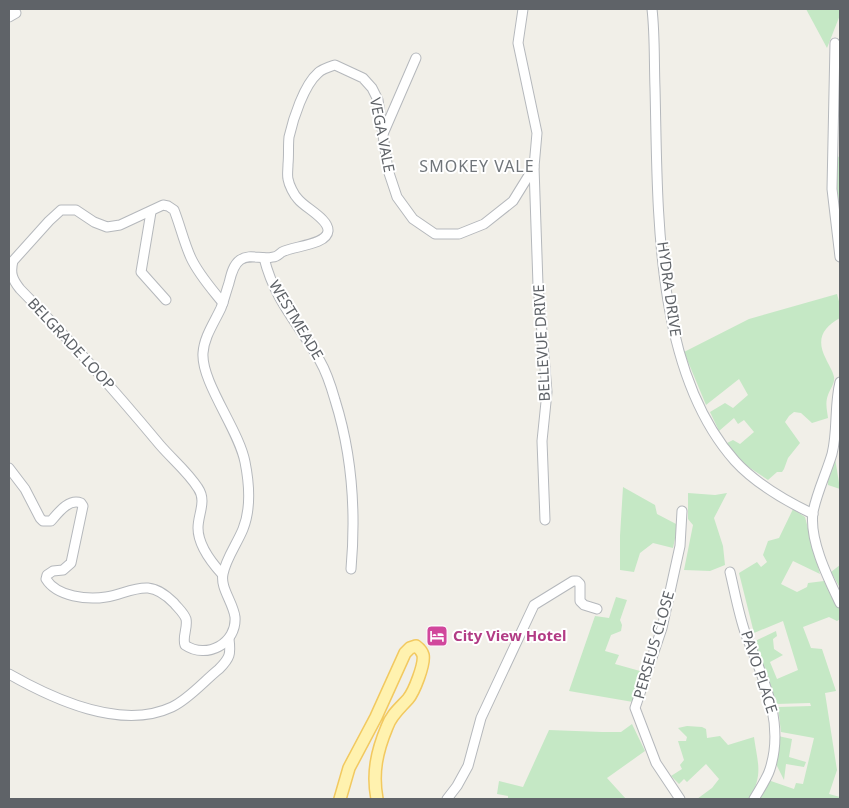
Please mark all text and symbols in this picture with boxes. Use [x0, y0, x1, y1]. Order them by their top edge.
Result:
street label: VEGA VALE [366, 96, 400, 174]
district label: SMOKEY VALE [419, 155, 535, 177]
street label: HYDRA DRIVE [653, 240, 687, 338]
street label: WESTMEADE [265, 276, 329, 363]
street label: BELLEVUE DRIVE [528, 284, 554, 402]
street label: BELGRADE LOOP [24, 293, 120, 394]
street label: PERSEUS CLOSE [628, 588, 678, 701]
hotel icon: City View Hotel [425, 624, 449, 648]
place label: City View Hotel [453, 625, 567, 645]
street label: PAVO PLACE [737, 628, 783, 716]

